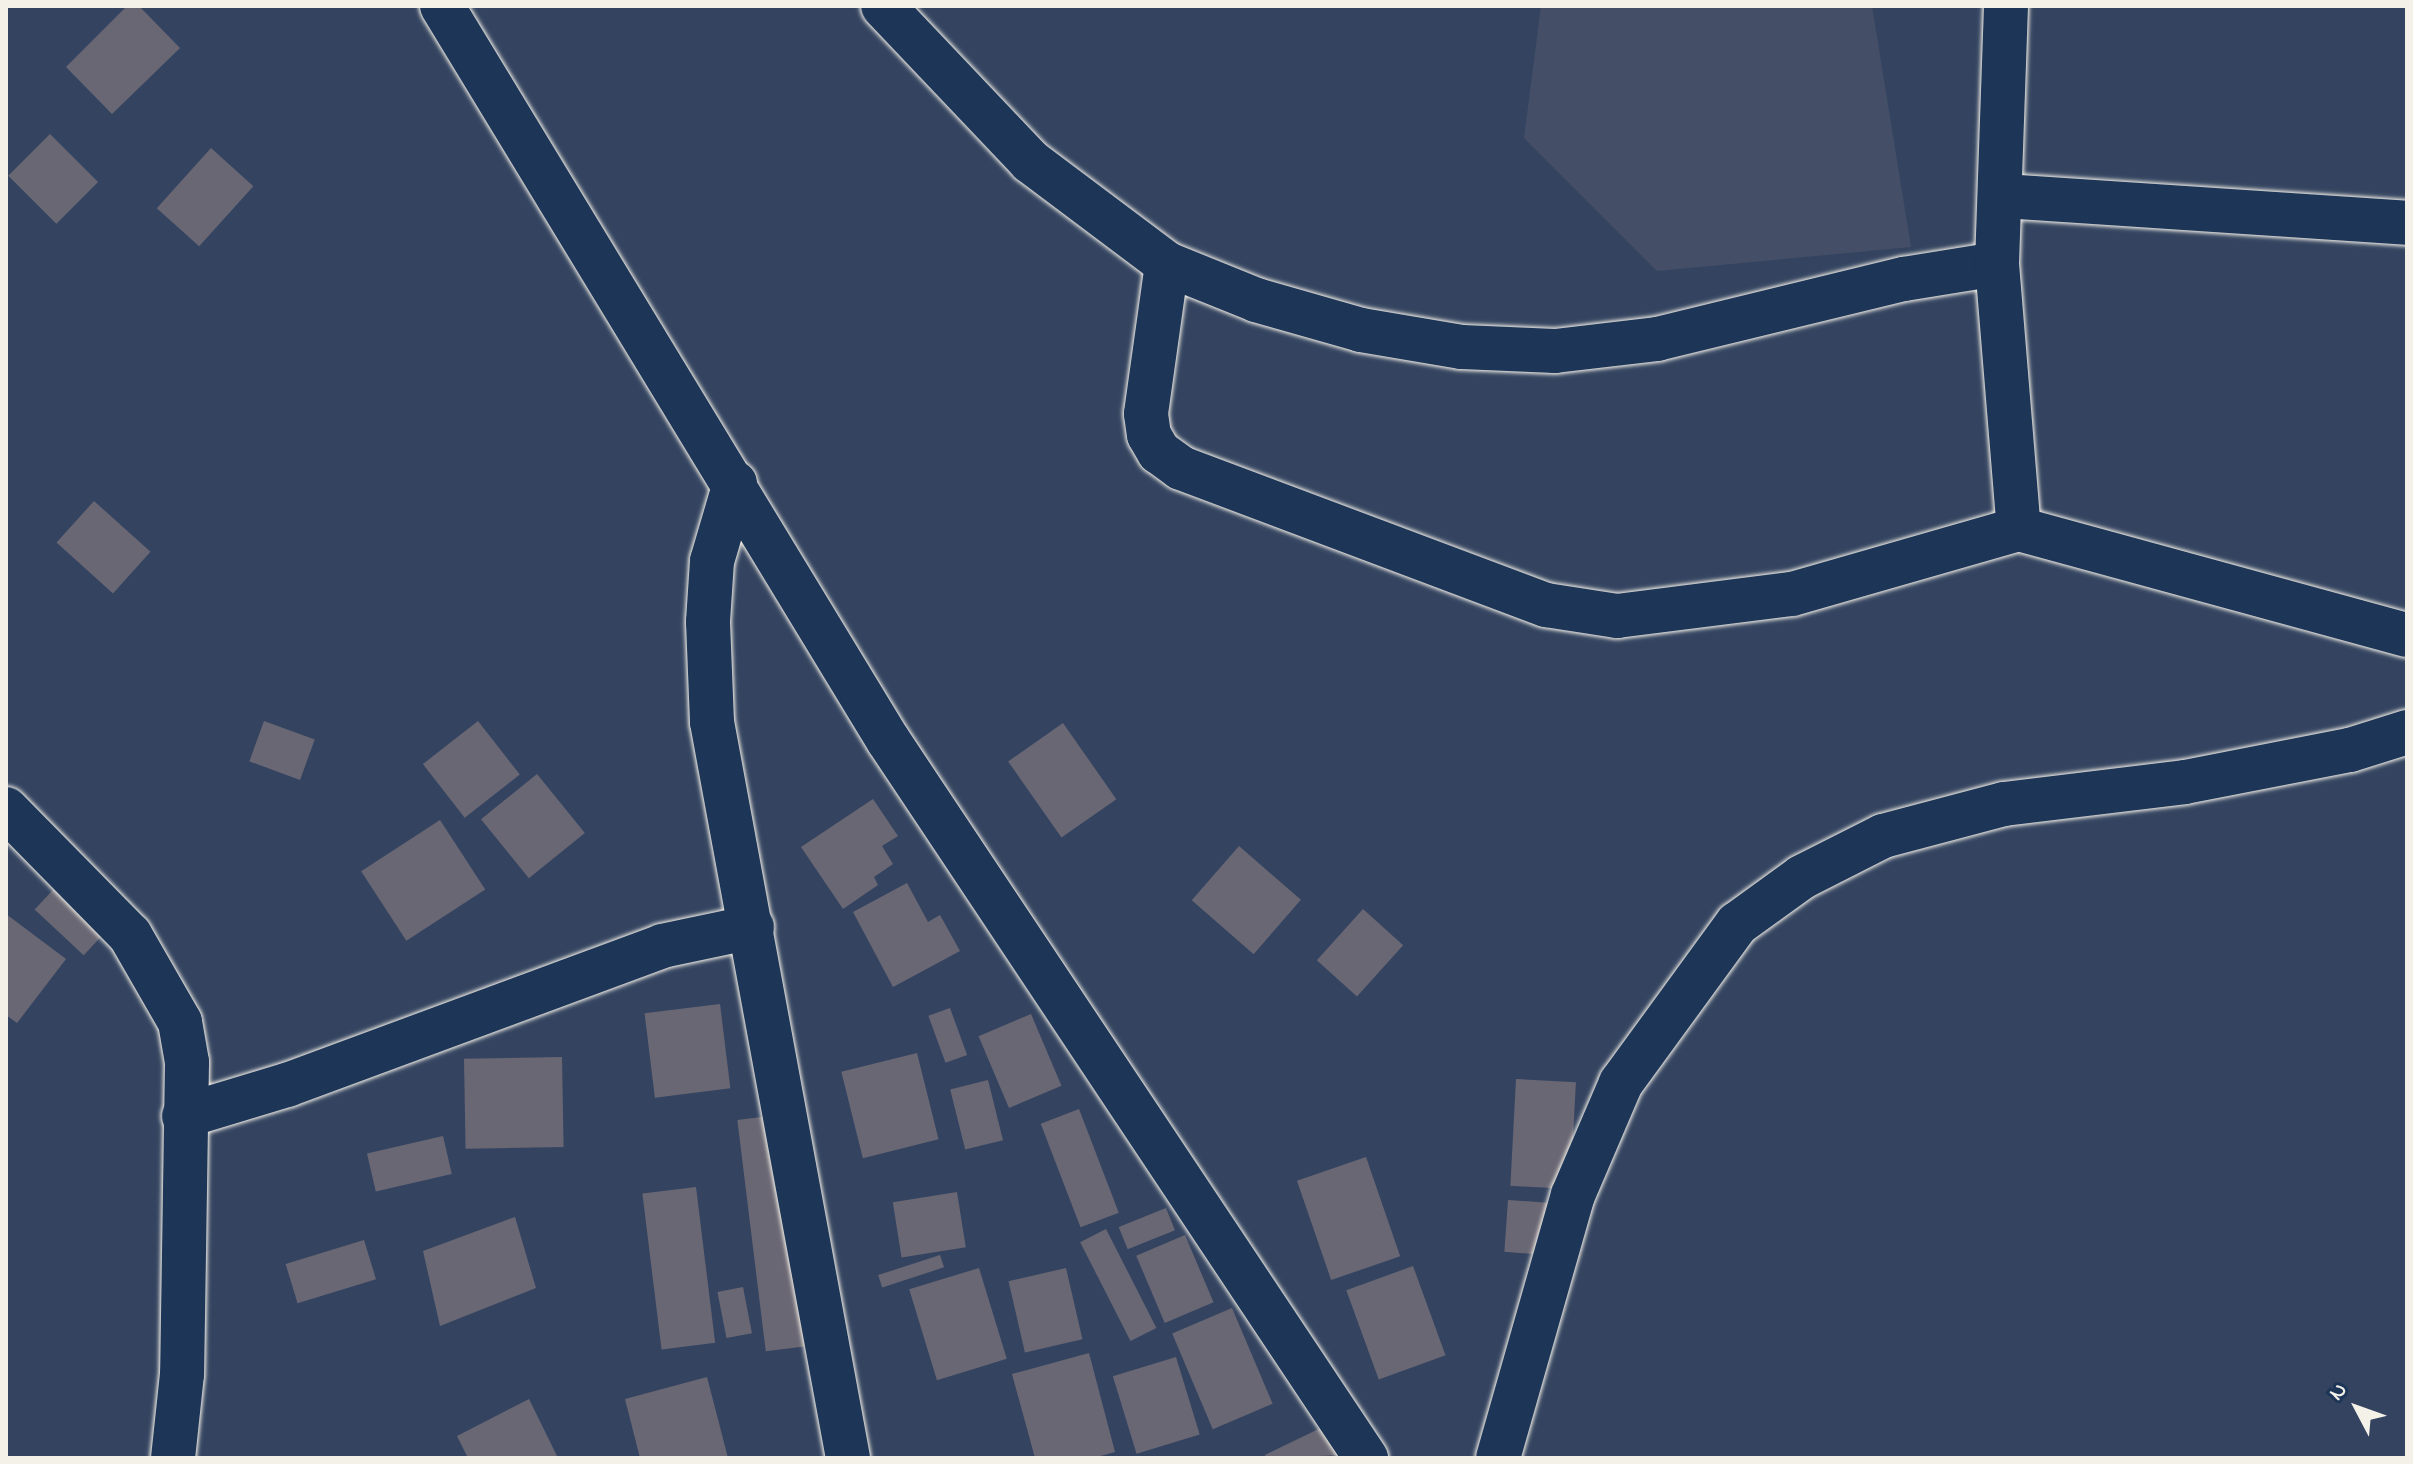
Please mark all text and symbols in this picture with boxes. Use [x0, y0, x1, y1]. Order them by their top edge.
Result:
north arrow [2317, 1368, 2397, 1448]
text: N [2322, 1376, 2356, 1408]

